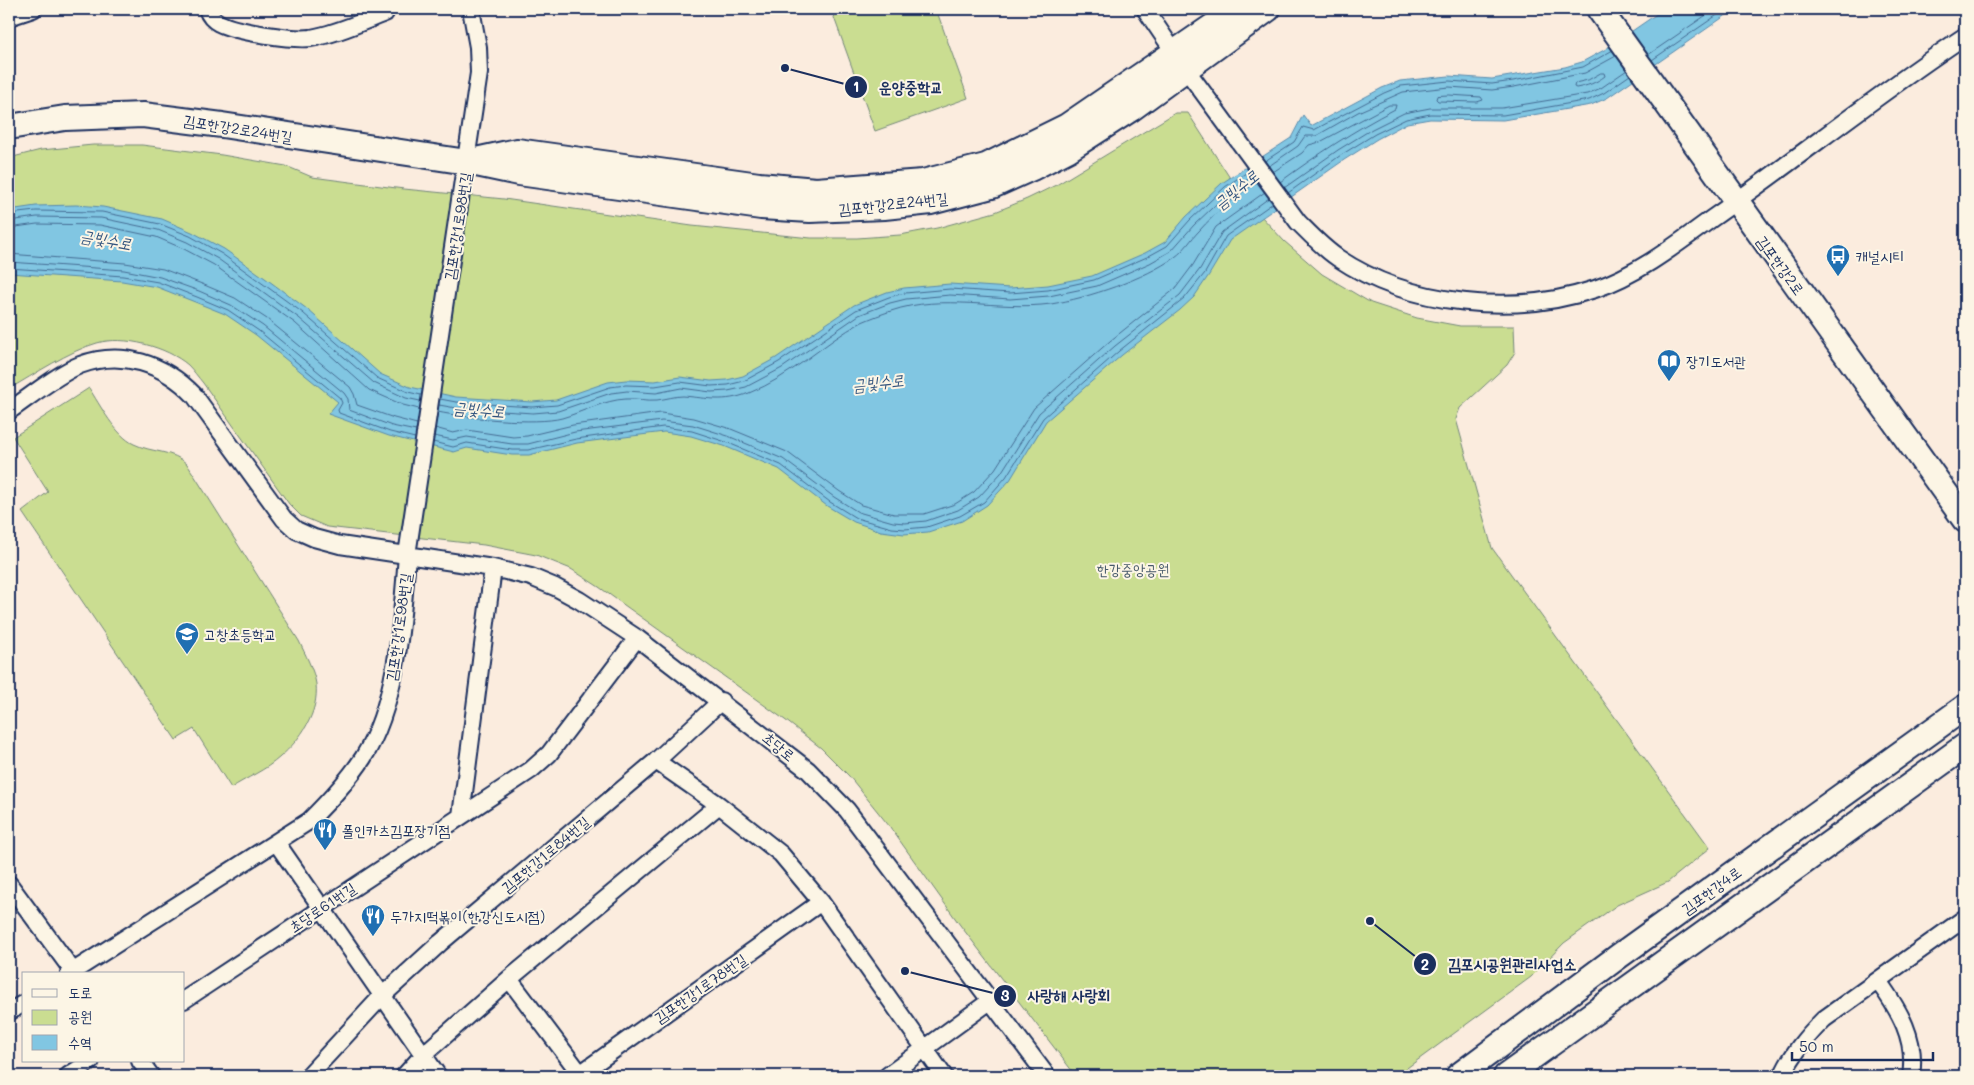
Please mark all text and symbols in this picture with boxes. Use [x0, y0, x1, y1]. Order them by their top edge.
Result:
callout: 운양중학교 [843, 71, 953, 102]
text: 1 [853, 76, 859, 96]
text: 운양중학교 [879, 76, 943, 97]
street label: 김포한강2로24번길 [182, 110, 294, 146]
water label: 금빛수로 [1209, 165, 1263, 213]
street label: 김포한강1로98번길 [439, 171, 475, 281]
street label: 김포한강2로24번길 [837, 187, 949, 219]
water label: 금빛수로 [79, 224, 133, 254]
street label: 김포한강2로 [1753, 231, 1809, 299]
bus stop icon: 캐널시티 [1825, 243, 1851, 277]
place label: 캐널시티 [1856, 246, 1904, 266]
library icon: 장기도서관 [1656, 348, 1682, 382]
place label: 장기도서관 [1686, 351, 1746, 371]
water label: 금빛수로 [851, 369, 905, 395]
water label: 금빛수로 [452, 396, 506, 422]
park label: 한강중앙공원 [1097, 559, 1169, 579]
street label: 김포한강1로98번길 [381, 572, 415, 682]
school or university icon: 고창초등학교 [174, 621, 200, 655]
place label: 고창초등학교 [204, 624, 276, 644]
street label: 초당로 [759, 727, 799, 765]
street label: 김포한강1로84번길 [497, 811, 593, 897]
restaurant icon: 폴인카츠김포장기점 [312, 817, 338, 851]
place label: 폴인카츠김포장기점 [342, 820, 451, 840]
street label: 김포한강4로 [1677, 862, 1745, 918]
street label: 초당로61번길 [285, 877, 359, 937]
restaurant icon: 두가지떡볶이(한강신도시점) [360, 903, 386, 937]
place label: 두가지떡볶이(한강신도시점) [390, 906, 545, 926]
street label: 김포한강1로78번길 [650, 949, 750, 1027]
callout: 김포시공원관리사업소 [1413, 949, 1587, 980]
text: 김포시공원관리사업소 [1448, 953, 1577, 974]
text: 2 [1421, 954, 1429, 974]
legend [22, 972, 185, 1062]
callout: 사랑해 사랑회 [993, 980, 1121, 1011]
text: 도로 [68, 982, 92, 1002]
text: 사랑해 사랑회 [1026, 984, 1111, 1005]
text: 3 [1000, 985, 1010, 1005]
text: 공원 [68, 1006, 92, 1026]
scale bar [1792, 1030, 1933, 1062]
text: 수역 [68, 1032, 92, 1052]
text: 50 m [1799, 1036, 1834, 1056]

